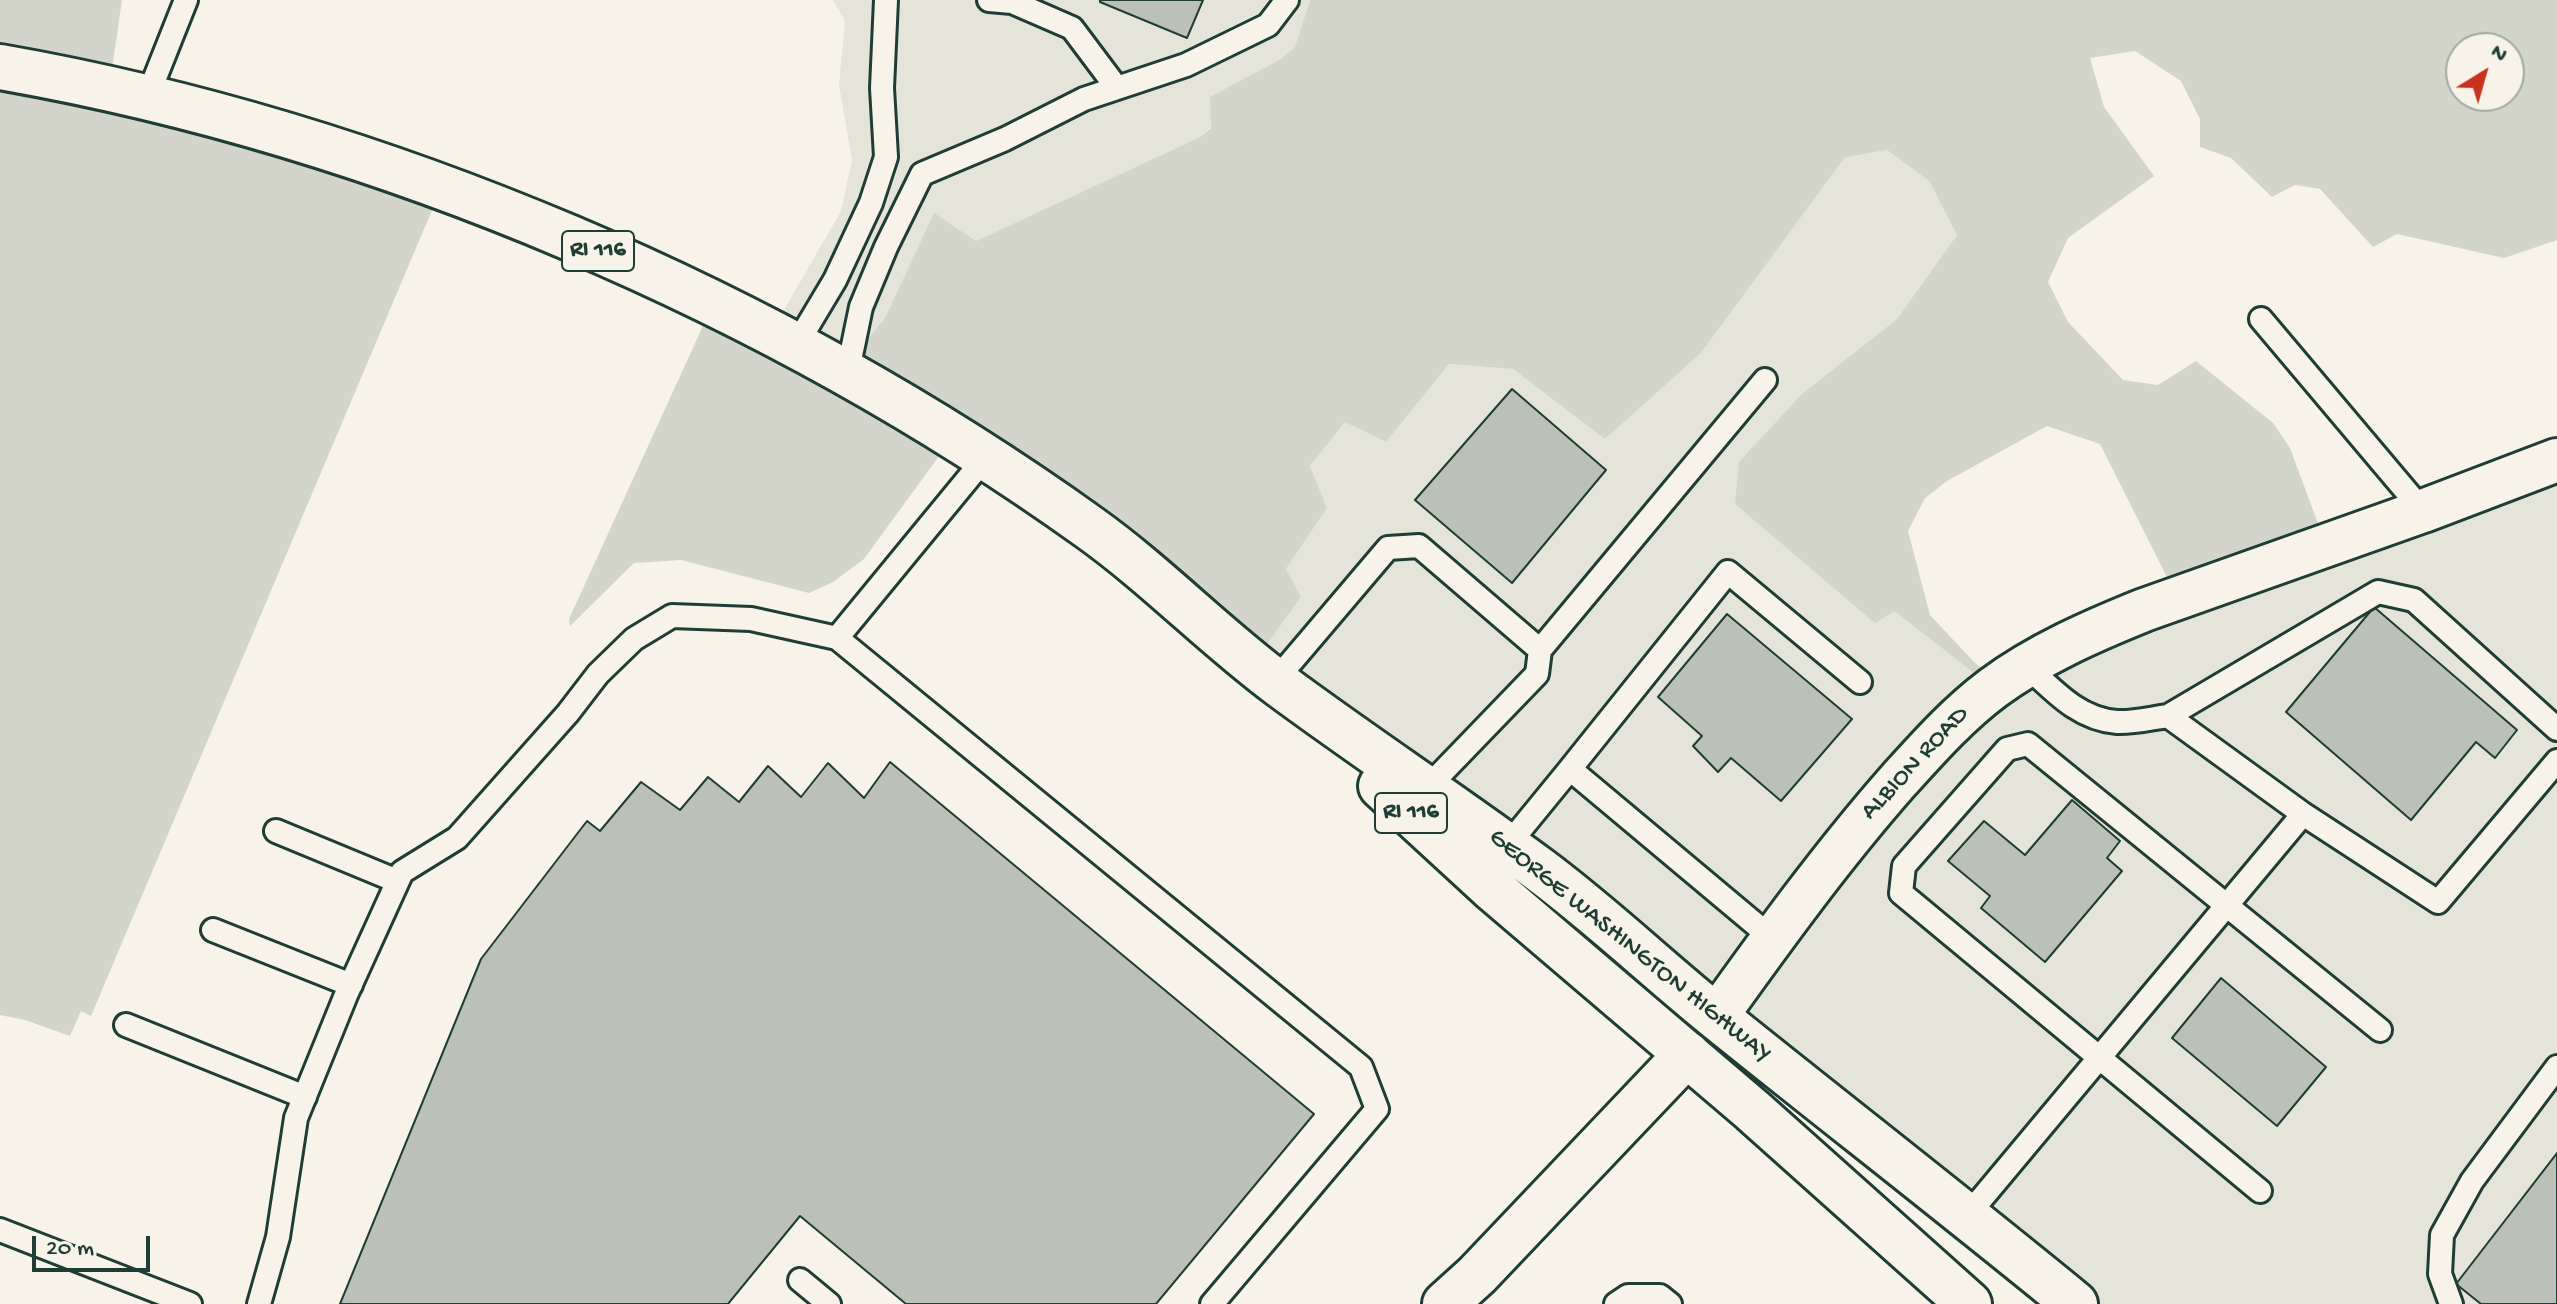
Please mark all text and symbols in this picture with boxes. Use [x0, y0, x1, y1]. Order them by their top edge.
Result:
north arrow [2445, 32, 2525, 112]
text: N [2485, 40, 2512, 69]
road number: RI 116 [562, 231, 634, 271]
street label: ALBION ROAD [1855, 700, 1977, 828]
road number: RI 116 [1375, 793, 1447, 833]
street label: GEORGE WASHINGTON HIGHWAY [1481, 823, 1777, 1071]
scale bar [36, 1220, 154, 1270]
text: 20 m [46, 1235, 94, 1264]

